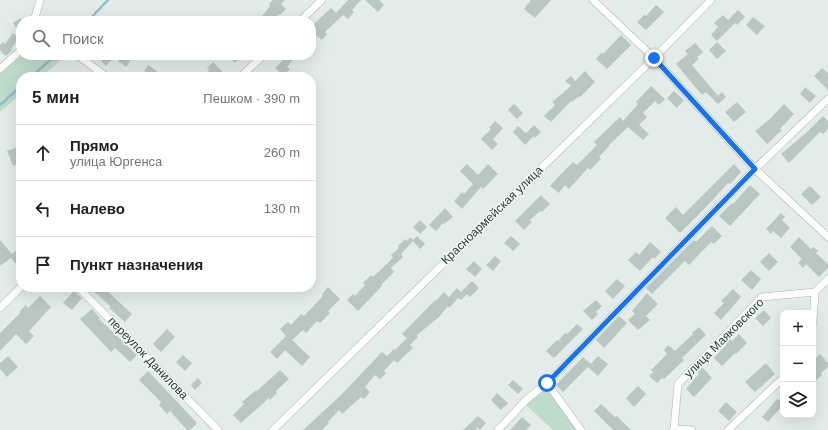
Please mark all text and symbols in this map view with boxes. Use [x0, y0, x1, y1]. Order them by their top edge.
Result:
search box [16, 16, 316, 60]
icon: search [30, 27, 52, 49]
text: Поиск [62, 30, 104, 47]
route end [645, 49, 663, 67]
text: 5 мин [32, 88, 79, 107]
text: Пешком · 390 m [203, 91, 300, 106]
text: Прямо [70, 137, 119, 154]
icon: ahead [32, 142, 54, 164]
text: 260 m [264, 145, 300, 160]
text: улица Юргенса [70, 154, 162, 169]
street label: Красноармейская улица [438, 163, 546, 267]
icon: left [32, 198, 54, 220]
text: Налево [70, 200, 125, 217]
text: 130 m [264, 201, 300, 216]
icon: arrive [32, 254, 54, 276]
text: Пункт назначения [70, 256, 203, 273]
street label: улица Маяковского [681, 295, 767, 381]
map controls [780, 310, 816, 418]
button: + [780, 310, 816, 346]
street label: переулок Данилова [105, 314, 191, 402]
button: − [780, 346, 816, 382]
route start [538, 374, 556, 392]
button: layers [780, 382, 816, 418]

